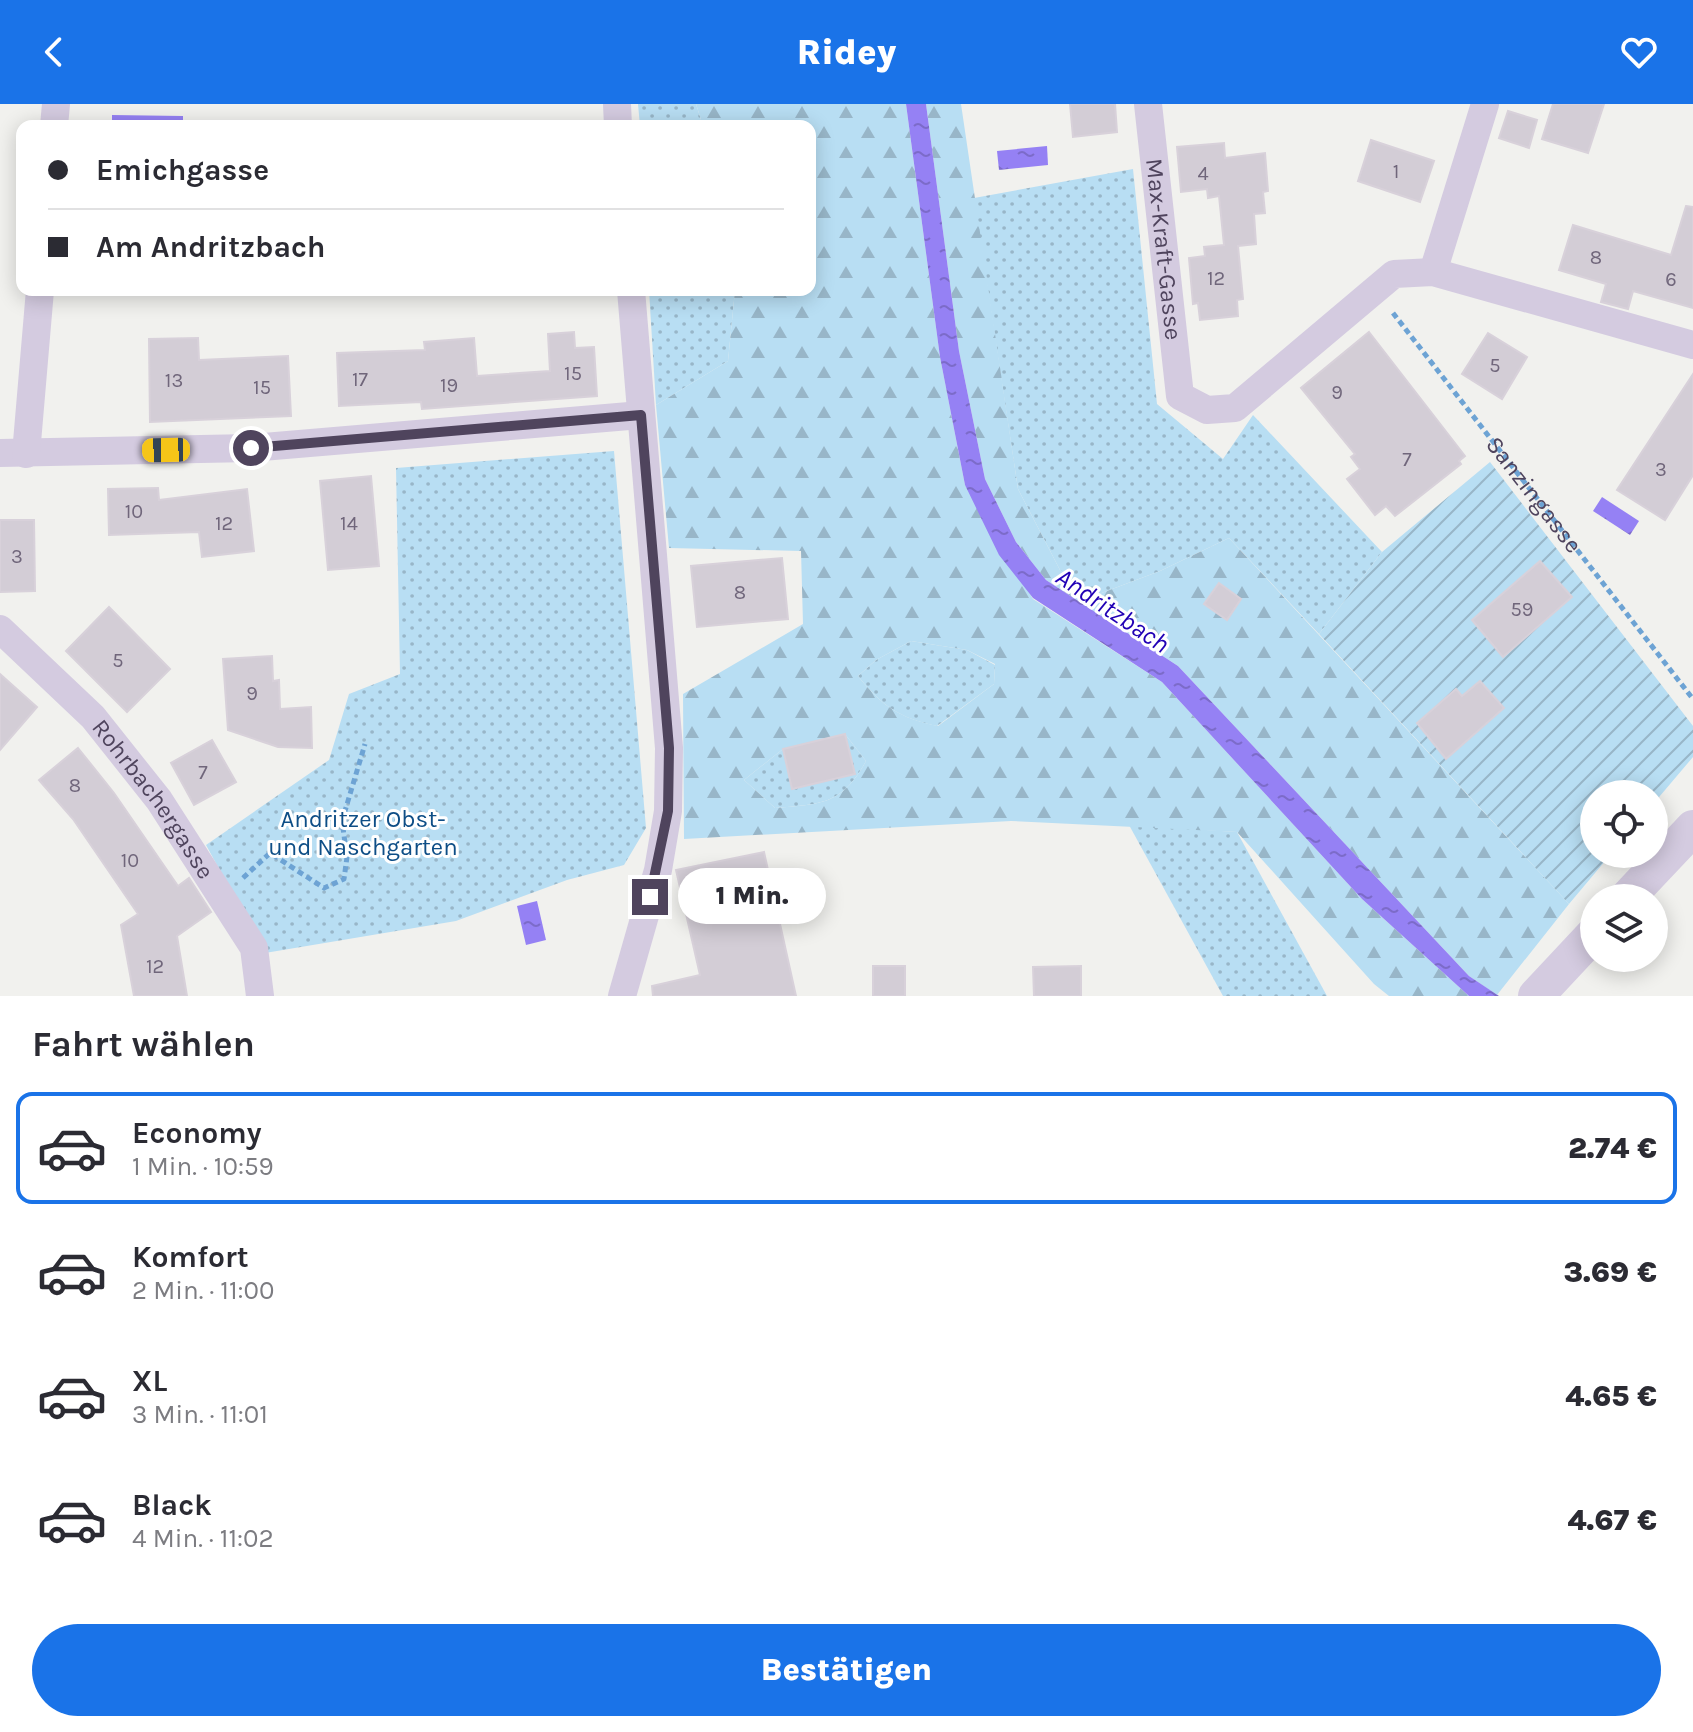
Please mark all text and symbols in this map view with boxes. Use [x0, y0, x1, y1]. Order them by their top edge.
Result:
icon: back [32, 30, 76, 74]
icon: heart [1617, 30, 1661, 74]
text: Ridey [797, 31, 896, 73]
text: Emichgasse [96, 152, 269, 188]
street label: Max-Kraft-Gasse [1140, 157, 1188, 341]
house number: 1 [1393, 160, 1399, 183]
house number: 4 [1197, 162, 1209, 185]
text: Am Andritzbach [96, 229, 326, 265]
house number: 8 [1590, 246, 1602, 269]
house number: 12 [1207, 267, 1225, 290]
house number: 6 [1665, 268, 1677, 291]
house number: 5 [1489, 354, 1501, 377]
house number: 15 [564, 362, 582, 385]
house number: 17 [352, 368, 369, 391]
house number: 13 [165, 369, 183, 392]
house number: 19 [440, 374, 458, 397]
house number: 15 [253, 376, 271, 399]
house number: 9 [1331, 381, 1343, 404]
route start [233, 430, 269, 466]
street label: Sanzingasse [1480, 431, 1588, 558]
car [142, 438, 190, 462]
house number: 7 [1402, 448, 1412, 471]
house number: 3 [1655, 458, 1667, 481]
house number: 10 [125, 500, 143, 523]
house number: 12 [215, 512, 233, 535]
house number: 14 [340, 512, 358, 535]
house number: 3 [11, 545, 23, 568]
water label: Andritzbach [1050, 561, 1175, 660]
house number: 8 [734, 581, 746, 604]
house number: 59 [1511, 598, 1533, 621]
house number: 5 [112, 649, 124, 672]
house number: 9 [246, 682, 258, 705]
street label: Rohrbachergasse [86, 714, 220, 884]
house number: 7 [198, 761, 208, 784]
house number: 8 [69, 774, 81, 797]
map controls [1580, 780, 1668, 972]
button: locate [1580, 780, 1668, 868]
park label: Andritzer Obst- und Naschgarten [268, 805, 458, 861]
house number: 10 [121, 849, 139, 872]
callout: 1 Min. [678, 869, 826, 925]
route end [632, 879, 668, 915]
text: 1 Min. [715, 880, 789, 911]
button: layers [1580, 884, 1668, 972]
house number: 12 [146, 955, 164, 978]
text: Fahrt wählen [32, 1023, 255, 1065]
icon: car [36, 1112, 108, 1184]
text: Economy [132, 1115, 262, 1151]
text: 2.74 € [1568, 1130, 1657, 1166]
text: 1 Min. · 10:59 [132, 1151, 274, 1182]
icon: car [36, 1236, 108, 1308]
text: Komfort [132, 1239, 249, 1275]
text: 3.69 € [1563, 1254, 1657, 1290]
text: 2 Min. · 11:00 [132, 1275, 274, 1306]
icon: car [36, 1360, 108, 1432]
text: XL [132, 1363, 167, 1399]
text: 4.65 € [1565, 1378, 1657, 1414]
text: 3 Min. · 11:01 [132, 1399, 268, 1430]
icon: car [36, 1484, 108, 1556]
text: Black [132, 1487, 212, 1523]
text: 4.67 € [1568, 1502, 1657, 1538]
text: 4 Min. · 11:02 [132, 1523, 273, 1554]
button: Bestätigen [32, 1624, 1661, 1716]

